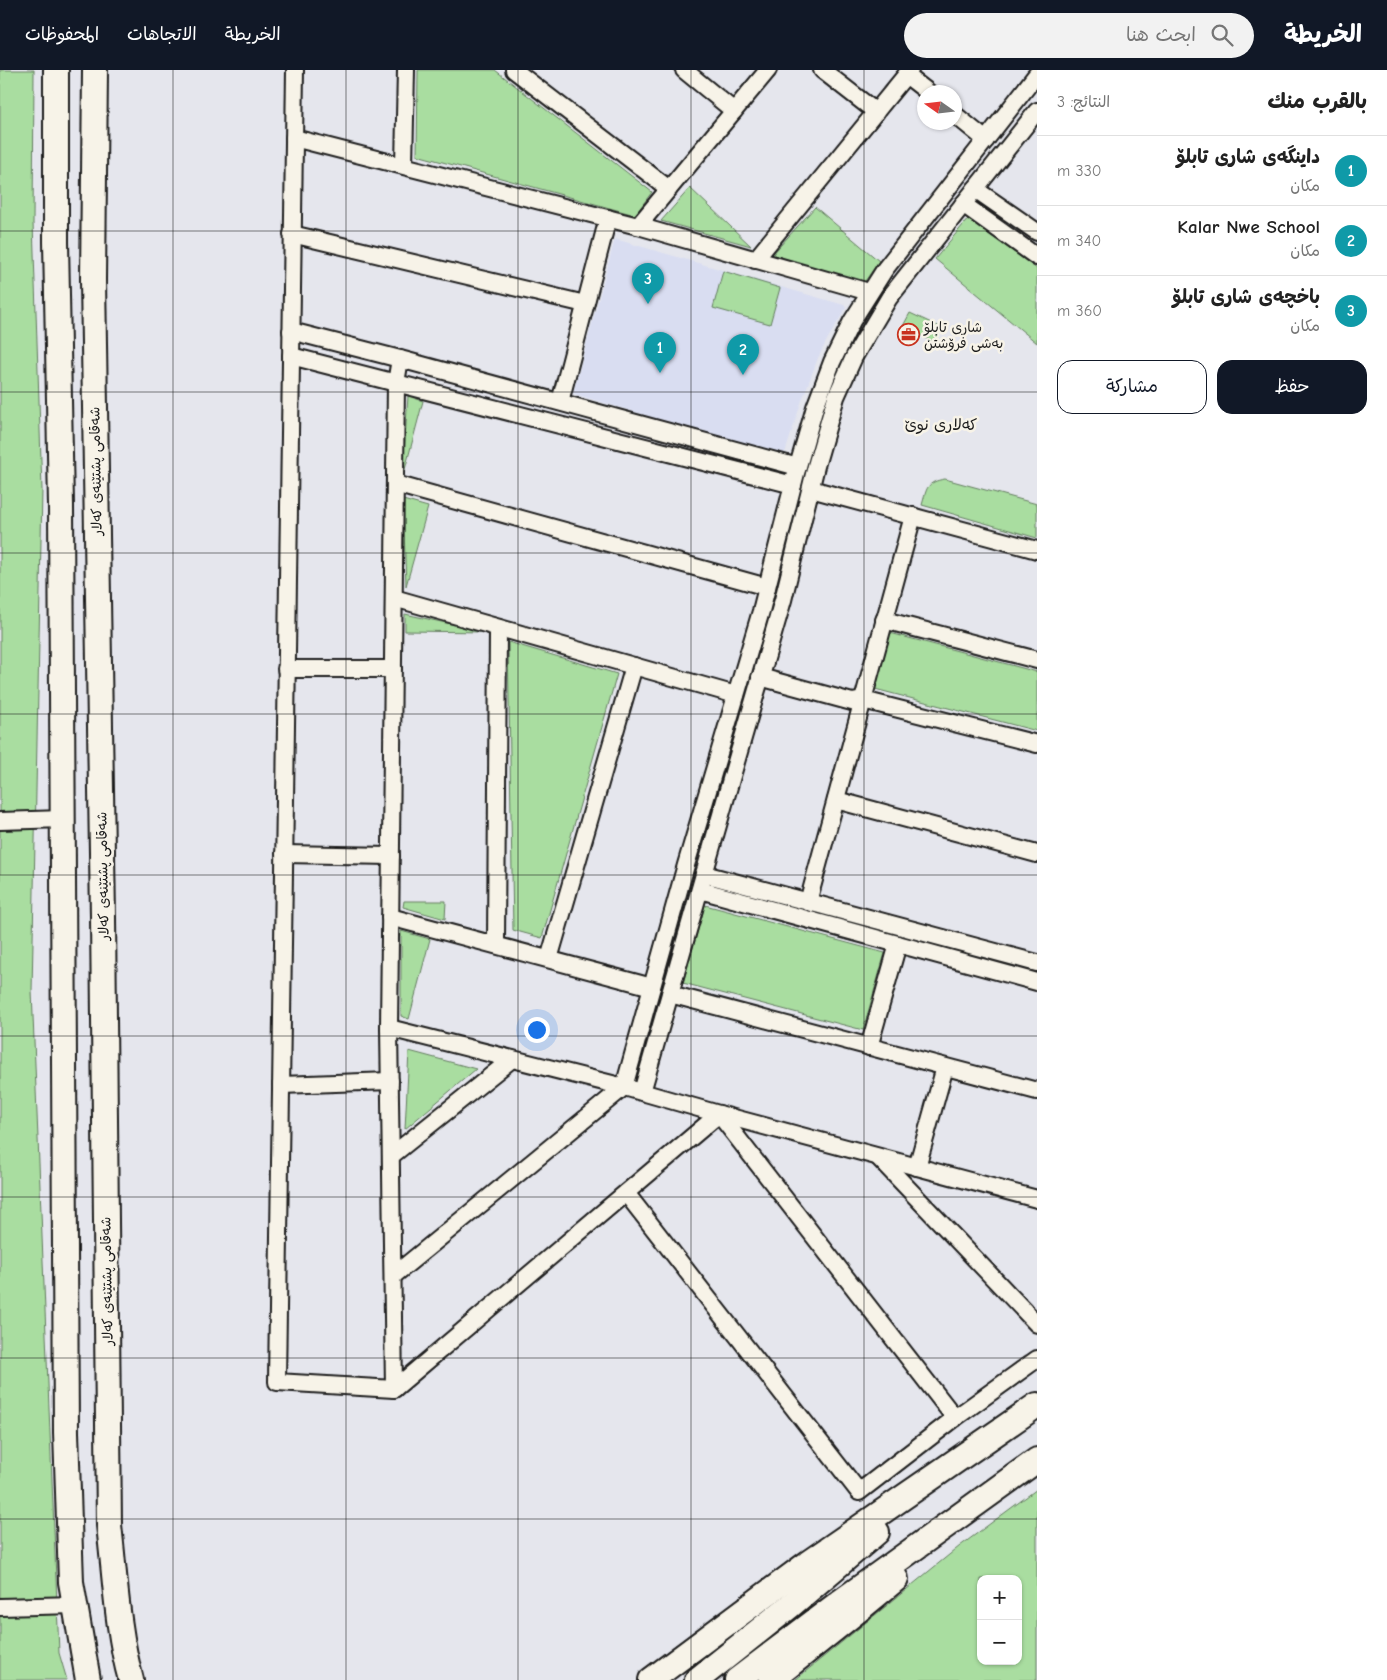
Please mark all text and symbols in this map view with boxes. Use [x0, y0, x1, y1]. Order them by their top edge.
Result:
search box [904, 13, 1254, 58]
text: الخريطة [1284, 20, 1362, 48]
icon: search [1208, 21, 1236, 49]
text: المحفوظات [25, 24, 99, 45]
text: الاتجاهات [127, 24, 197, 45]
text: الخريطة [225, 24, 281, 45]
text: ابحث هنا [1126, 24, 1196, 46]
north arrow [917, 85, 962, 130]
text: بالقرب منك [1267, 89, 1367, 113]
text: النتائج: 3 [1057, 93, 1110, 111]
text: داینگەی شاری تابلۆ [1176, 146, 1320, 168]
text: 330 m [1057, 162, 1102, 180]
text: 1 [1348, 162, 1354, 180]
text: مكان [1290, 177, 1320, 195]
text: Kalar Nwe School [1177, 216, 1320, 238]
text: 340 m [1057, 232, 1101, 250]
text: 2 [1347, 232, 1355, 250]
text: مكان [1290, 242, 1320, 260]
pin: 3 [632, 263, 664, 304]
text: باخچەی شاری تابلۆ [1172, 286, 1320, 308]
text: 360 m [1057, 302, 1102, 320]
text: 3 [1347, 302, 1355, 320]
text: مكان [1290, 317, 1320, 335]
place label: شاری تابلۆ بەشی فرۆشتن [923, 319, 1003, 352]
office icon: شاری تابلۆ بەشی فرۆشتن [896, 323, 920, 347]
pin: 1 [644, 332, 676, 373]
pin: 2 [727, 334, 759, 375]
button: مشاركة [1057, 360, 1207, 414]
button: حفظ [1217, 360, 1367, 414]
street label: شەقامی پشتێنەی کەلار [86, 407, 107, 536]
district label: کەلاری نوێ [905, 416, 977, 435]
street label: شەقامی پشتێنەی کەلار [93, 812, 114, 941]
your location [524, 1017, 550, 1043]
street label: شەقامی پشتێنەی کەلار [97, 1217, 118, 1346]
map controls [977, 1575, 1022, 1665]
button: + [977, 1575, 1022, 1620]
button: − [977, 1620, 1022, 1665]

